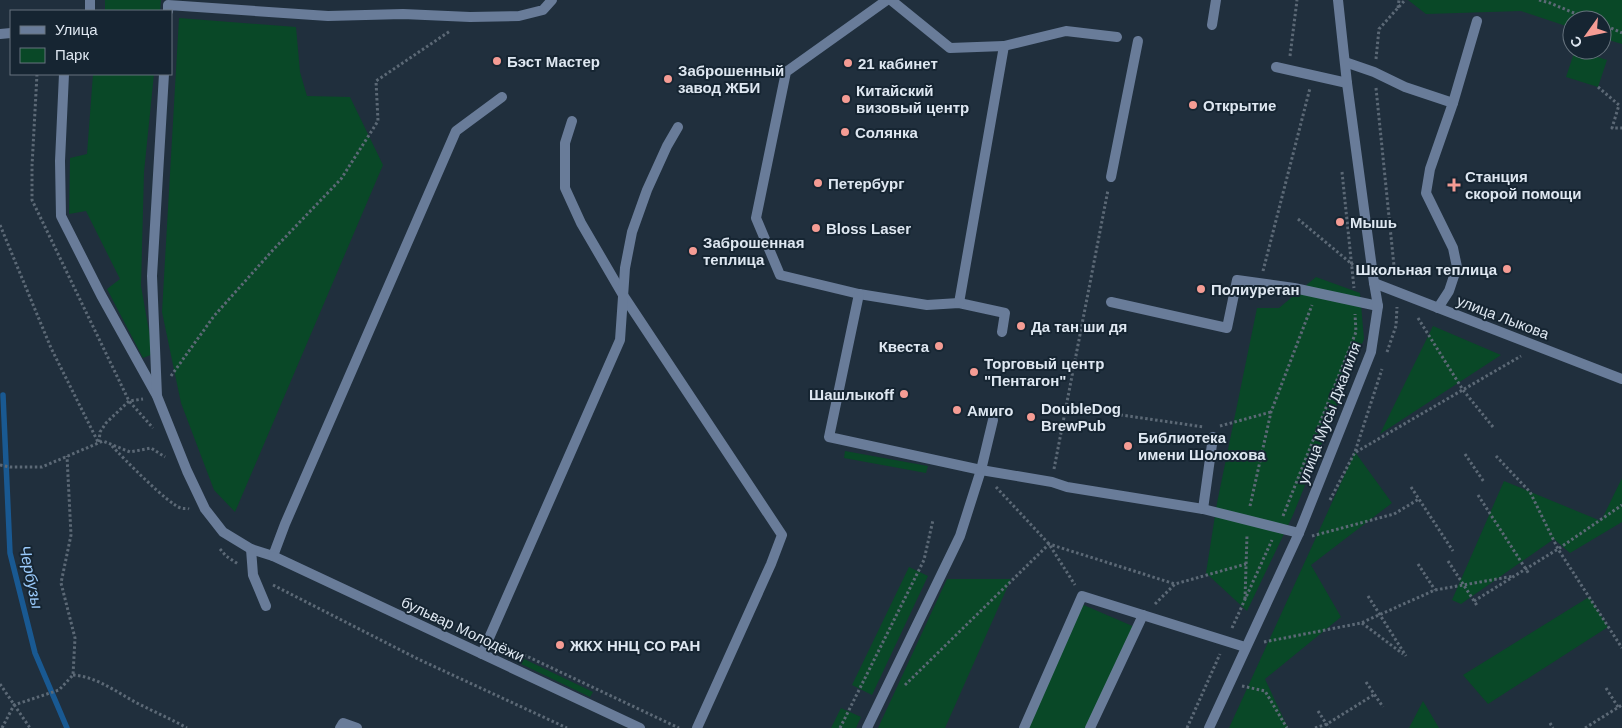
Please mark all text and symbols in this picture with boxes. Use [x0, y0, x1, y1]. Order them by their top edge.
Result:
legend [10, 10, 172, 75]
north arrow [1562, 10, 1612, 60]
text: Улица [55, 21, 98, 38]
text: С [1567, 33, 1586, 51]
text: Парк [55, 46, 89, 63]
place label: Бэст Мастер [507, 53, 600, 70]
marker: Бэст Мастер [491, 55, 503, 67]
place label: 21 кабинет [858, 55, 938, 72]
marker: 21 кабинет [842, 57, 854, 69]
place label: Заброшенный завод ЖБИ [678, 62, 784, 96]
marker: Заброшенный завод ЖБИ [662, 73, 674, 85]
place label: Китайский визовый центр [856, 82, 969, 116]
marker: Китайский визовый центр [840, 93, 852, 105]
place label: Открытие [1203, 97, 1276, 114]
marker: Открытие [1187, 99, 1199, 111]
place label: Солянка [855, 124, 918, 141]
marker: Солянка [839, 126, 851, 138]
place label: Станция скорой помощи [1465, 168, 1582, 202]
place label: Петербург [828, 175, 904, 192]
marker: Петербург [812, 177, 824, 189]
marker: Станция скорой помощи [1447, 178, 1461, 192]
place label: Мышь [1350, 214, 1397, 231]
marker: Мышь [1334, 216, 1346, 228]
place label: Bloss Laser [826, 220, 911, 237]
marker: Bloss Laser [810, 222, 822, 234]
place label: Заброшенная теплица [703, 234, 804, 268]
marker: Заброшенная теплица [687, 245, 699, 257]
place label: Школьная теплица [1356, 261, 1498, 278]
marker: Школьная теплица [1501, 263, 1513, 275]
place label: Полиуретан [1211, 281, 1300, 298]
marker: Полиуретан [1195, 283, 1207, 295]
street label: улица Лыкова [1455, 292, 1552, 343]
place label: Да тан ши дя [1031, 318, 1127, 335]
marker: Да тан ши дя [1015, 320, 1027, 332]
place label: Квеста [879, 338, 930, 355]
marker: Квеста [933, 340, 945, 352]
street label: улица Мусы Джалиля [1294, 340, 1364, 486]
place label: Торговый центр "Пентагон" [984, 355, 1104, 389]
marker: Торговый центр "Пентагон" [968, 366, 980, 378]
place label: Шашлыкoff [809, 386, 895, 403]
marker: Шашлыкoff [898, 388, 910, 400]
place label: DoubleDog BrewPub [1041, 400, 1121, 434]
place label: Амиго [967, 402, 1013, 419]
marker: Амиго [951, 404, 963, 416]
marker: DoubleDog BrewPub [1025, 411, 1037, 423]
place label: Библиотека имени Шолохова [1138, 429, 1266, 463]
marker: Библиотека имени Шолохова [1122, 440, 1134, 452]
water label: Чербузы [16, 544, 46, 610]
street label: бульвар Молодёжи [399, 593, 527, 665]
place label: ЖКХ ННЦ СО РАН [569, 637, 700, 654]
marker: ЖКХ ННЦ СО РАН [554, 639, 566, 651]

